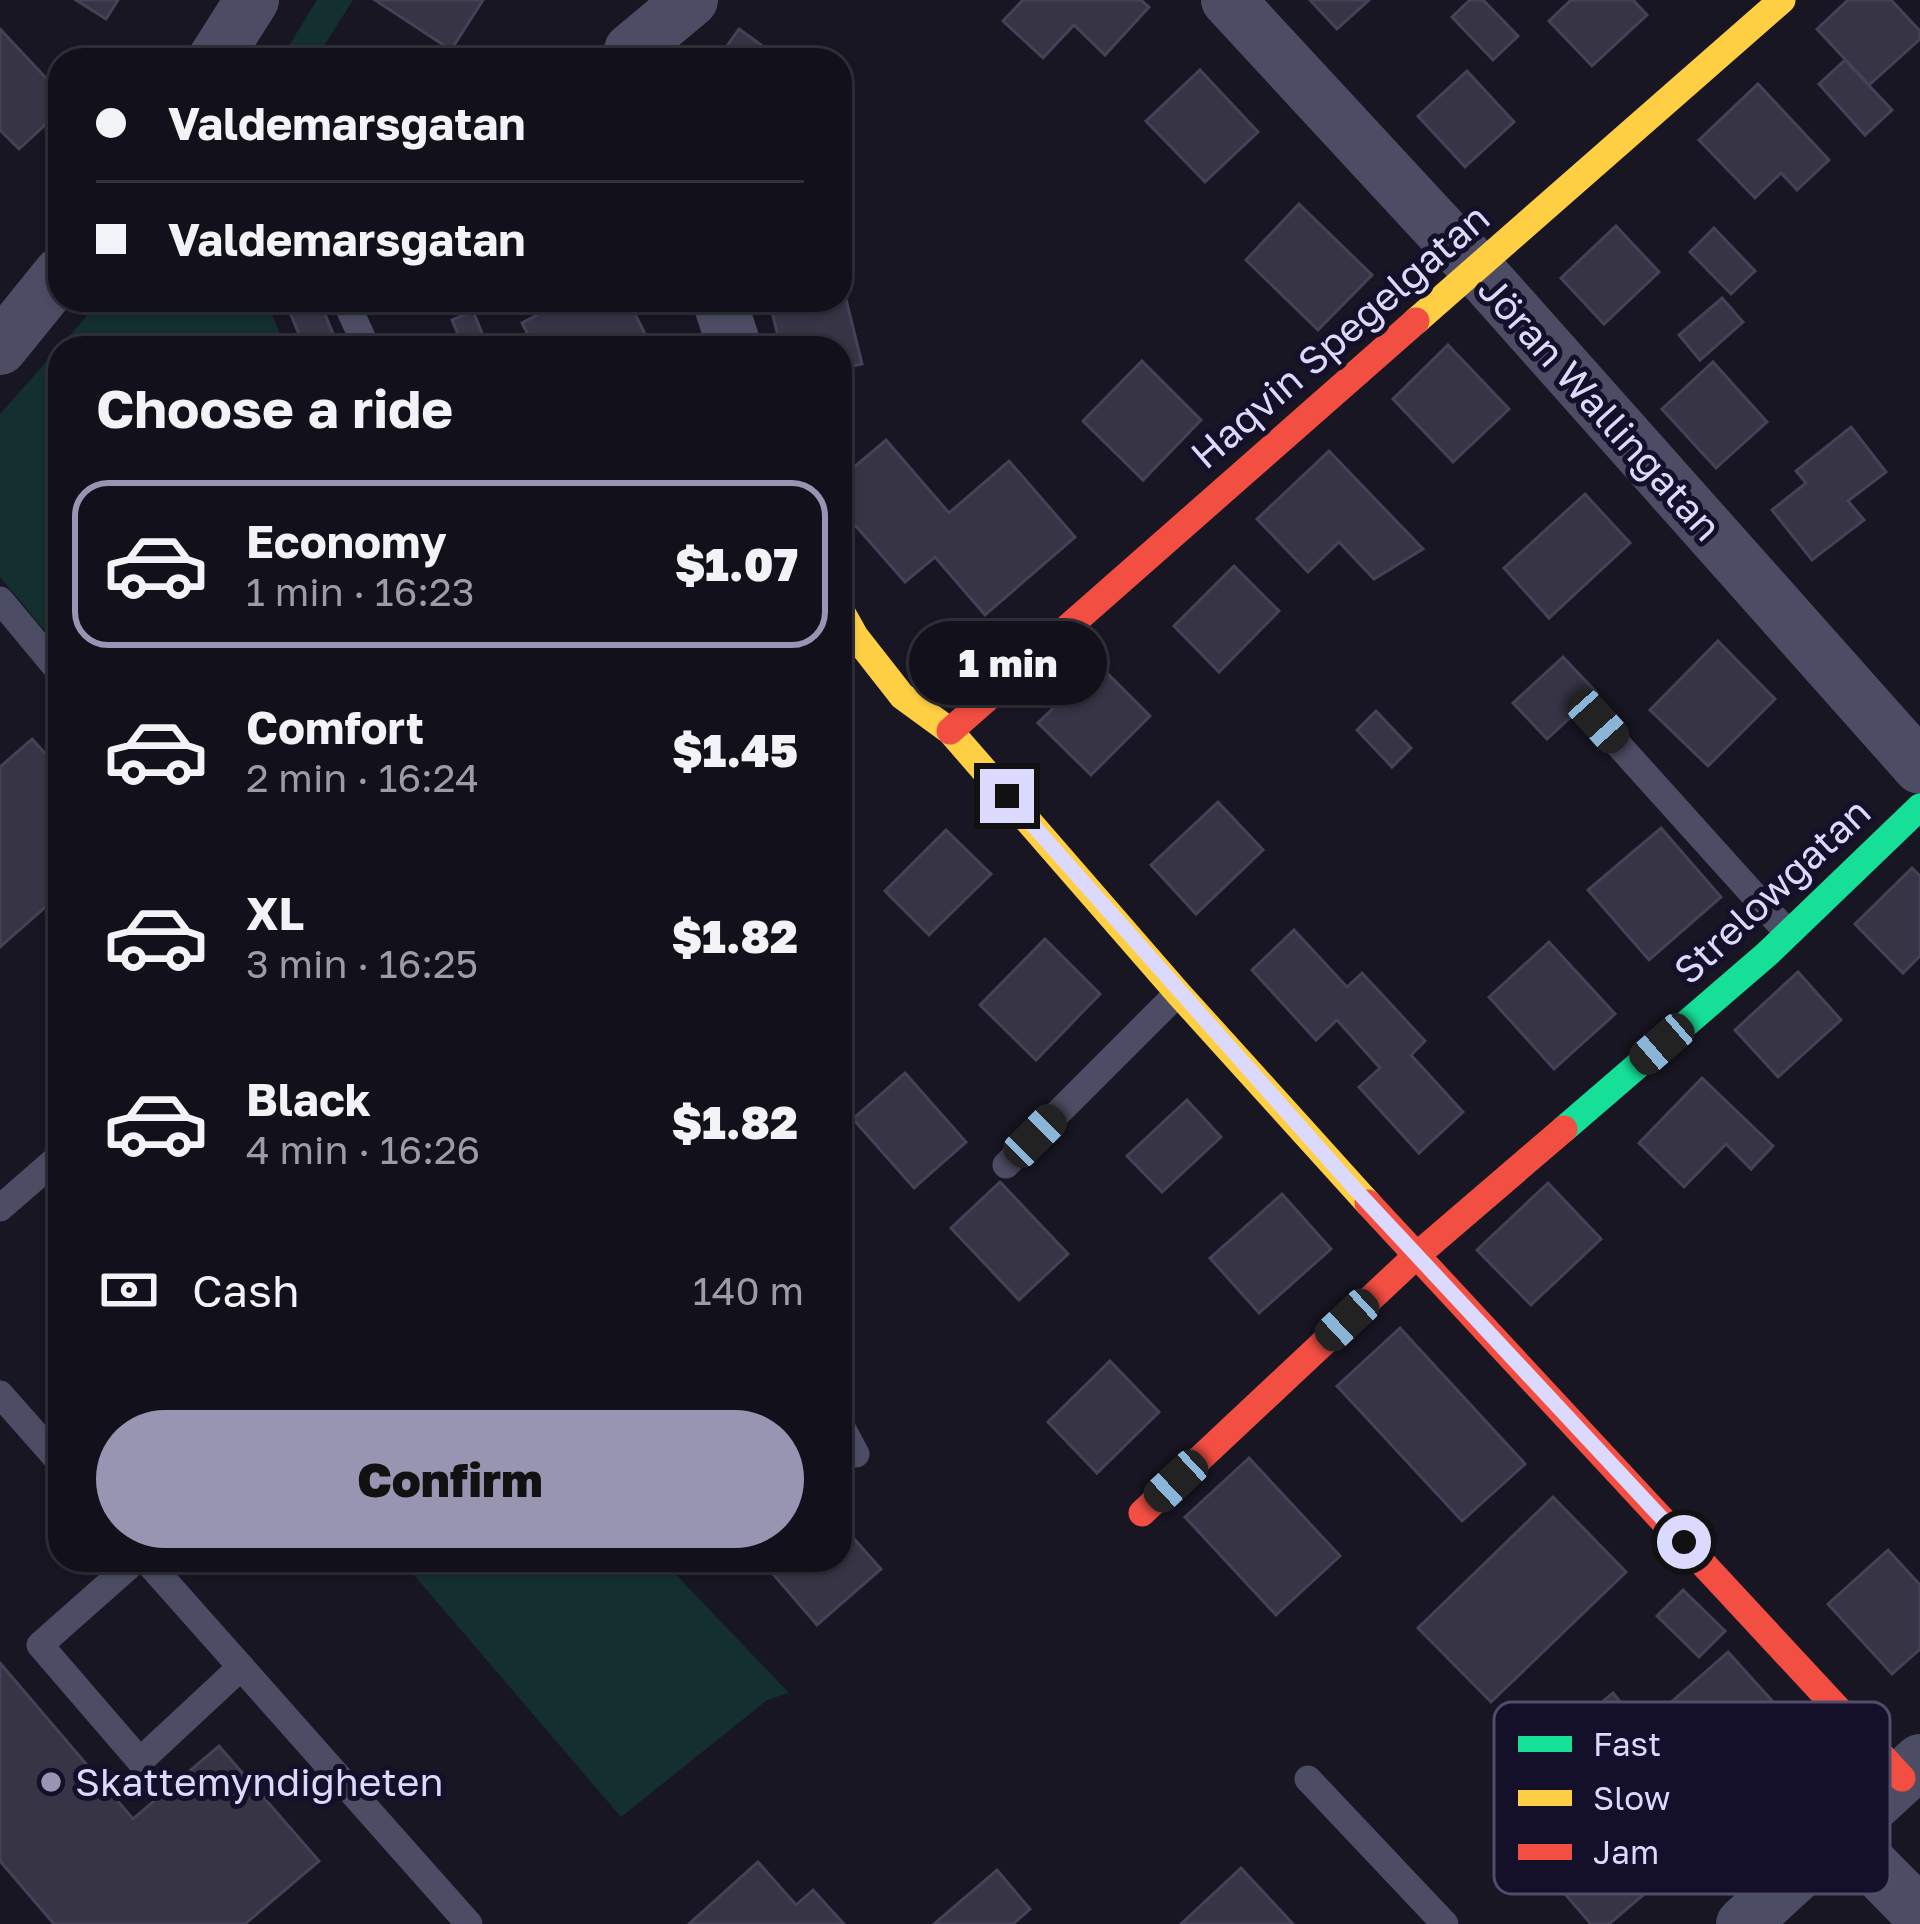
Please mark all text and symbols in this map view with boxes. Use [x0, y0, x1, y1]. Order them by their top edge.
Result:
text: Valdemarsgatan [168, 96, 526, 150]
street label: Haqvin Spegelgatan [1181, 193, 1498, 478]
text: Valdemarsgatan [168, 212, 526, 266]
street label: Jöran Wallingatan [1469, 266, 1732, 550]
text: Choose a ride [96, 375, 453, 440]
icon: car [102, 510, 210, 618]
text: Economy [246, 514, 447, 568]
text: $1.07 [675, 537, 798, 591]
text: 1 min · 16:23 [246, 568, 474, 615]
callout: 1 min [908, 622, 1106, 706]
text: 1 min [958, 639, 1058, 686]
car [1561, 682, 1635, 760]
icon: car [102, 696, 210, 804]
text: Comfort [246, 700, 424, 754]
text: $1.45 [672, 723, 798, 777]
text: 2 min · 16:24 [246, 754, 479, 801]
route end [980, 769, 1034, 823]
street label: Strelowgatan [1664, 788, 1879, 993]
icon: car [102, 882, 210, 990]
text: XL [246, 886, 304, 940]
text: $1.82 [672, 909, 798, 963]
text: 3 min · 16:25 [246, 940, 478, 987]
car [1623, 1007, 1701, 1081]
icon: car [102, 1068, 210, 1176]
text: Black [246, 1072, 371, 1126]
text: $1.82 [672, 1095, 798, 1149]
car [997, 1098, 1073, 1174]
text: 4 min · 16:26 [246, 1126, 480, 1173]
icon: cash [96, 1257, 162, 1323]
text: Cash [192, 1263, 300, 1317]
text: 140 m [693, 1267, 804, 1314]
car [1308, 1282, 1386, 1358]
button: Confirm [96, 1410, 804, 1548]
car [1137, 1443, 1215, 1519]
route start [1657, 1515, 1711, 1569]
legend [1494, 1702, 1890, 1894]
text: Fast [1593, 1724, 1661, 1763]
place label: Skattemyndigheten [75, 1758, 443, 1805]
marker: Skattemyndigheten [38, 1769, 64, 1795]
text: Slow [1593, 1778, 1671, 1817]
text: Jam [1593, 1832, 1659, 1871]

